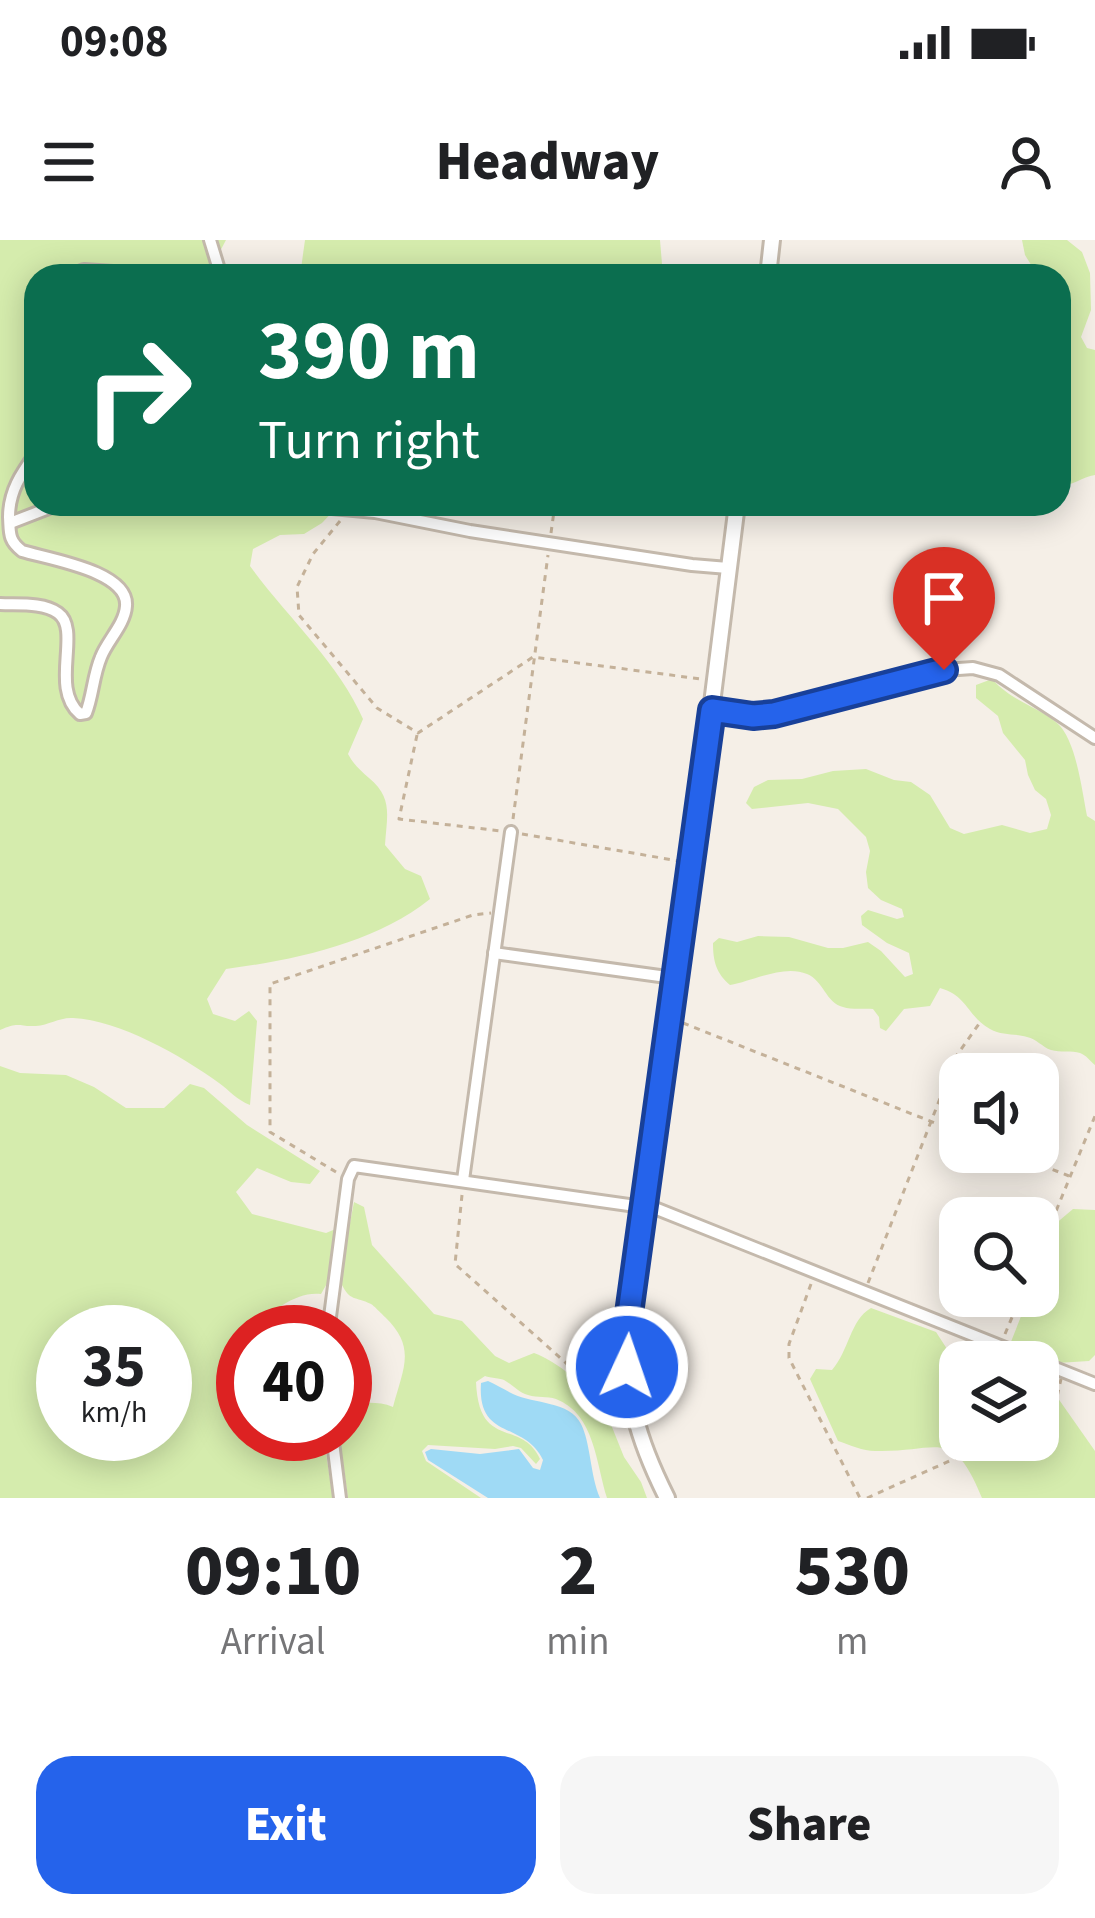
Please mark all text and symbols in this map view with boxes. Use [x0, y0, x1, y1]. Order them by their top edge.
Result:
text: 09:08 [60, 10, 169, 74]
text: Headway [436, 124, 659, 201]
icon: menu [36, 129, 102, 195]
icon: person [993, 129, 1059, 195]
text: 390 m [258, 292, 480, 412]
icon: right [60, 312, 216, 468]
text: Turn right [258, 403, 480, 480]
pin [893, 547, 995, 670]
icon: arrive [911, 565, 977, 631]
map controls [939, 1053, 1059, 1461]
button: sound [939, 1053, 1059, 1173]
button: search [939, 1197, 1059, 1317]
position arrow [564, 1304, 690, 1430]
speed limit sign: 40 [216, 1305, 372, 1461]
text: 35 [82, 1325, 146, 1410]
button: layers [939, 1341, 1059, 1461]
text: km/h [81, 1391, 147, 1434]
text: 09:10 [185, 1520, 361, 1623]
text: 2 [559, 1520, 597, 1623]
text: 530 [795, 1520, 910, 1623]
text: Arrival [221, 1614, 326, 1670]
text: min [546, 1614, 610, 1670]
text: m [836, 1614, 868, 1670]
button: Exit [36, 1756, 536, 1894]
button: Share [560, 1756, 1059, 1894]

